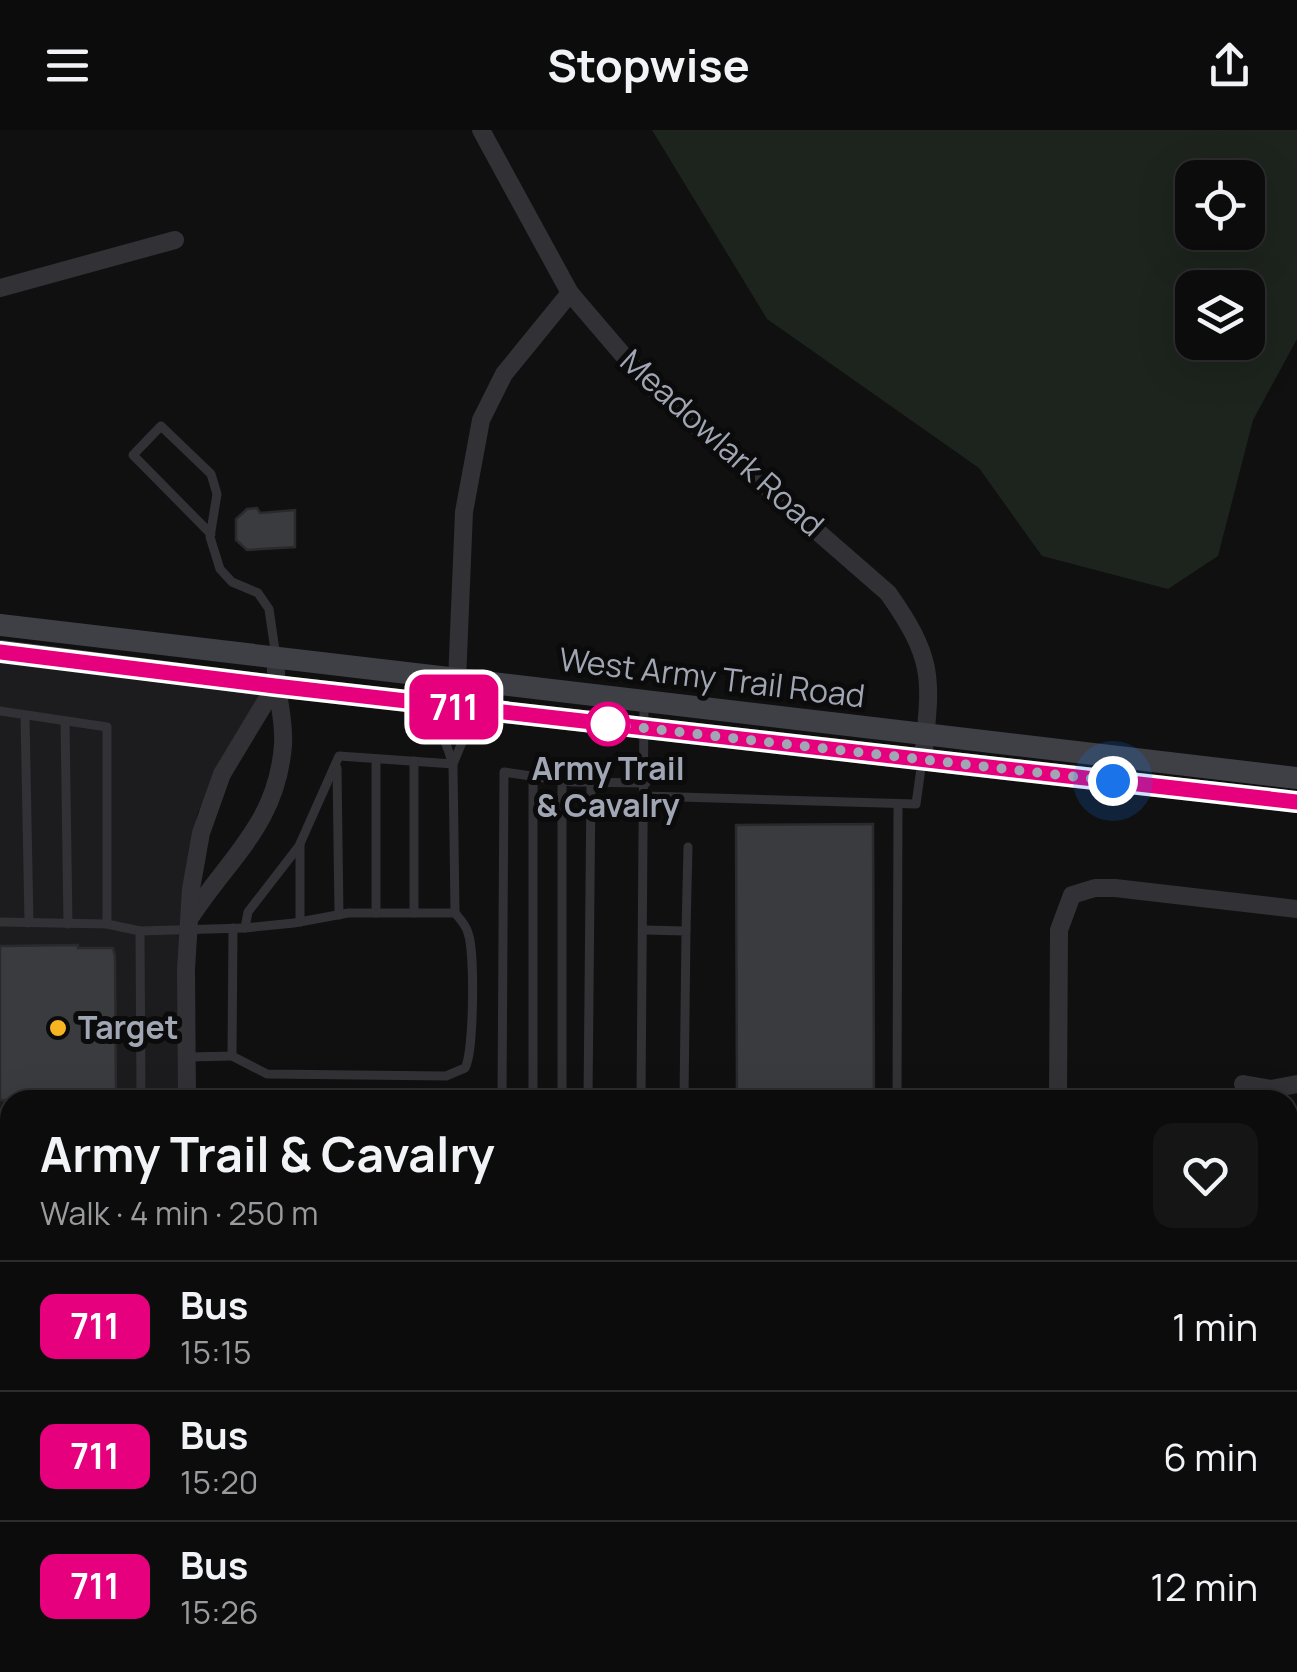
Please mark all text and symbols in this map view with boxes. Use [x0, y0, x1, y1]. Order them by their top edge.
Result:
text: Stopwise [547, 34, 750, 96]
icon: menu [40, 38, 95, 93]
icon: share [1202, 38, 1257, 93]
map controls [1175, 160, 1265, 360]
button: locate [1175, 160, 1265, 250]
button: layers [1175, 270, 1265, 360]
street label: Meadowlark Road [611, 339, 834, 546]
street label: West Army Trail Road [557, 636, 867, 718]
line badge: 711 [396, 674, 512, 740]
text: 711 [429, 683, 479, 731]
marker: Army Trail & Cavalry [587, 703, 629, 745]
place label: Army Trail & Cavalry [531, 746, 685, 827]
your location [1088, 756, 1138, 806]
place label: Target [78, 1005, 179, 1049]
marker: Target [47, 1017, 69, 1039]
text: Army Trail & Cavalry [40, 1121, 495, 1186]
button: heart [1153, 1123, 1258, 1228]
text: Walk · 4 min · 250 m [40, 1191, 318, 1235]
text: Bus [180, 1278, 248, 1330]
text: 1 min [1172, 1300, 1258, 1352]
text: 711 [70, 1302, 120, 1350]
text: 15:15 [180, 1330, 252, 1374]
text: Bus [180, 1408, 248, 1460]
text: 6 min [1163, 1430, 1258, 1482]
text: 711 [70, 1432, 120, 1480]
text: 15:20 [180, 1460, 258, 1504]
text: Bus [180, 1538, 248, 1590]
text: 12 min [1150, 1560, 1258, 1612]
text: 711 [70, 1562, 120, 1610]
text: 15:26 [180, 1590, 259, 1634]

